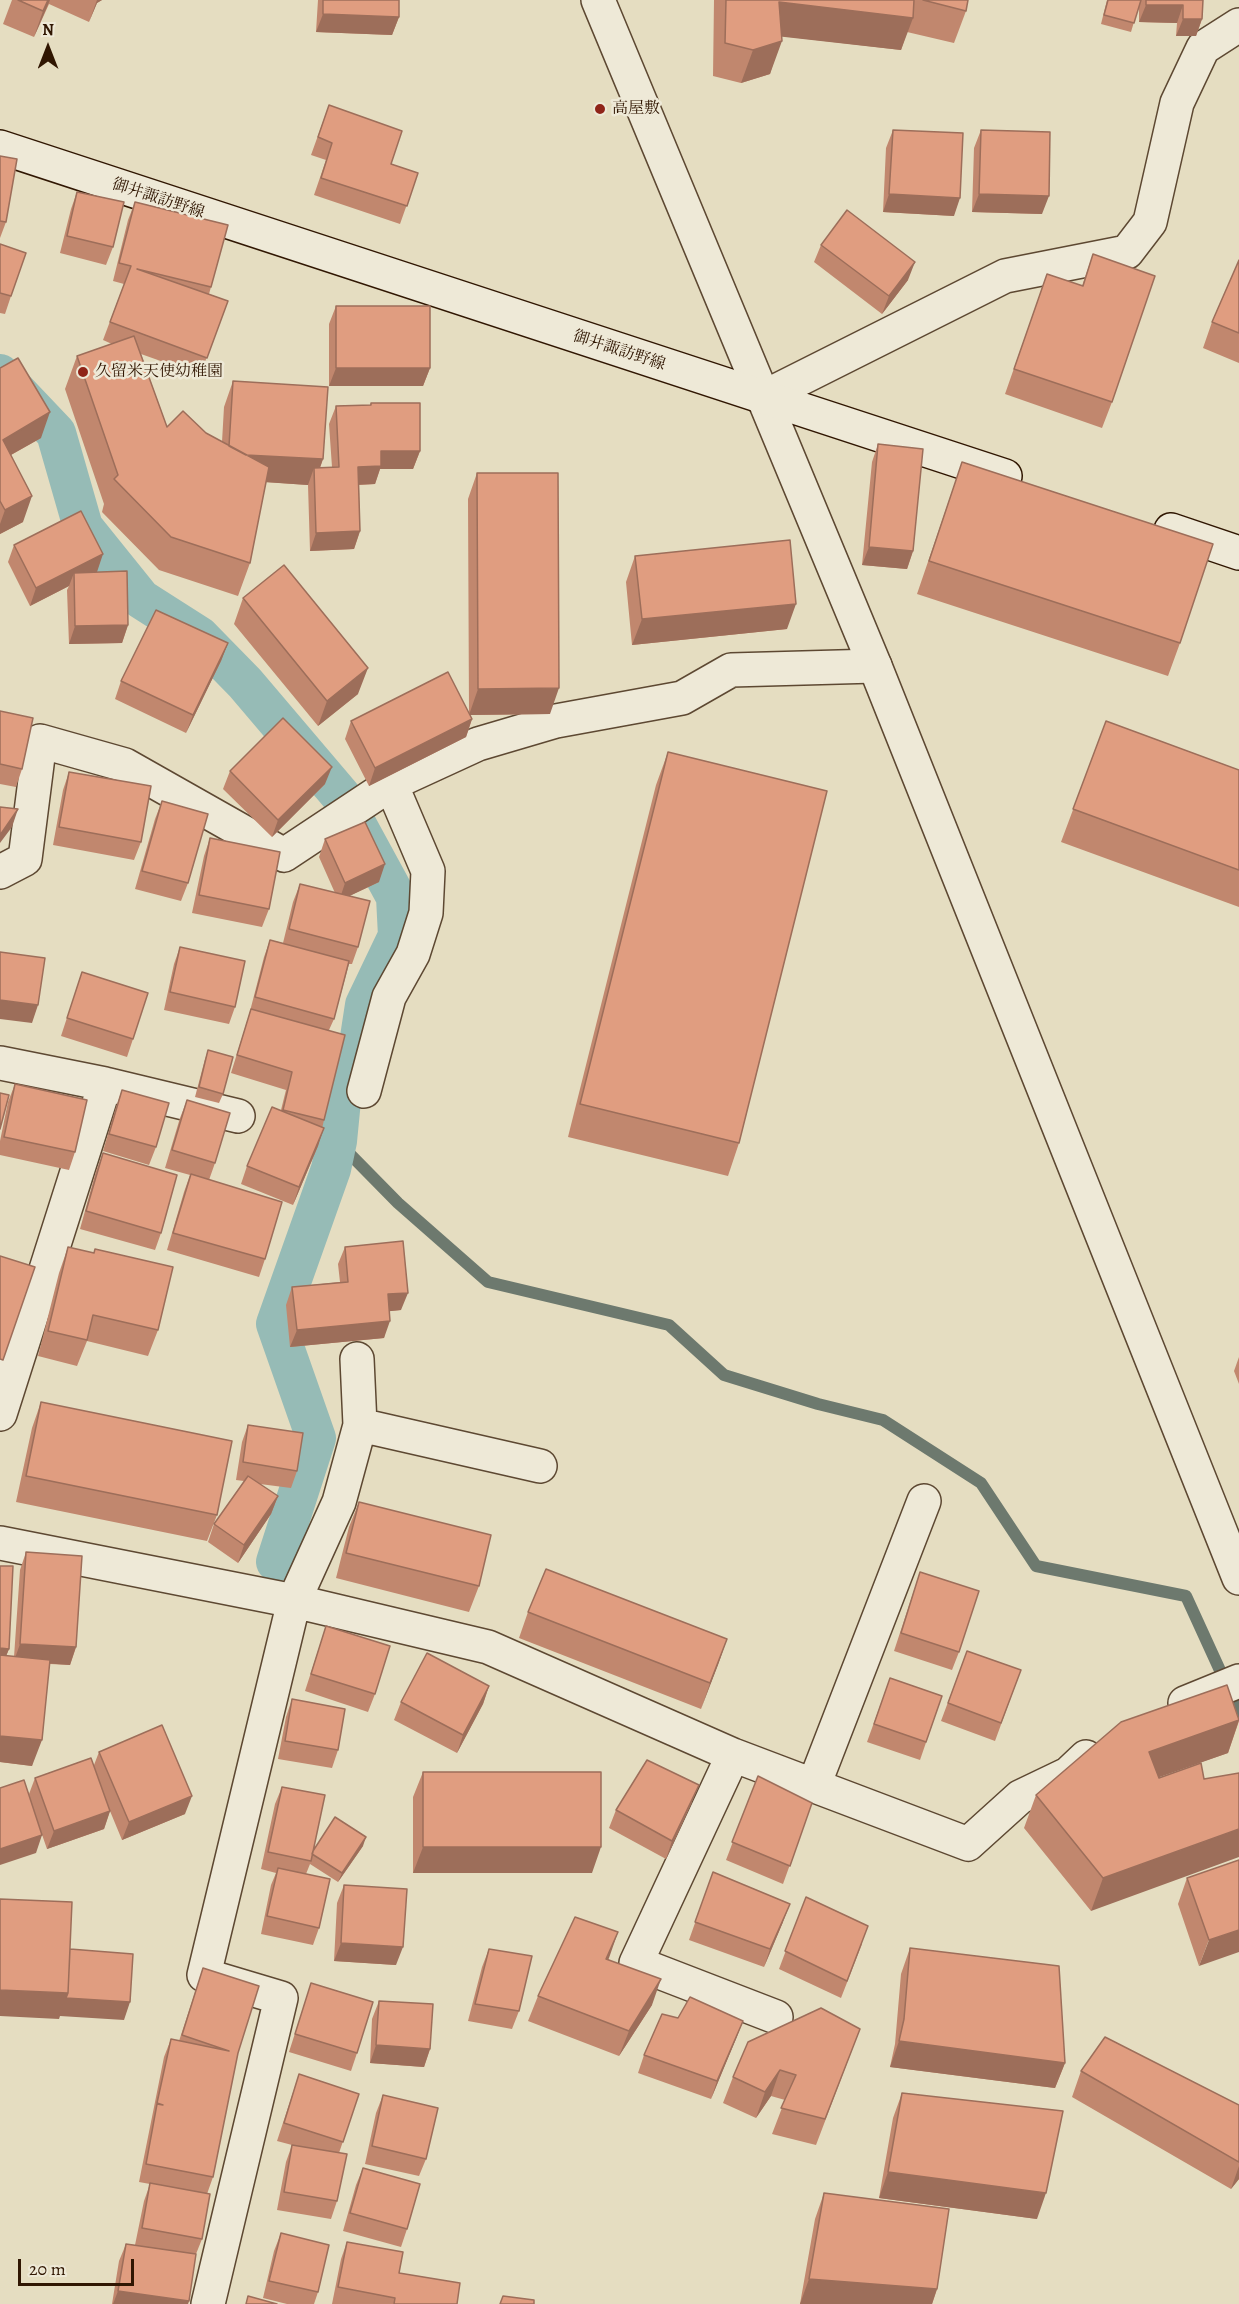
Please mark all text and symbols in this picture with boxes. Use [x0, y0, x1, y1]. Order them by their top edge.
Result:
north arrow [18, 18, 78, 78]
text: N [42, 19, 54, 41]
place label: 高屋敷 [612, 99, 660, 119]
marker: 高屋敷 [593, 102, 607, 116]
street label: 御井諏訪野線 [109, 175, 207, 223]
street label: 御井諏訪野線 [570, 327, 668, 375]
place label: 久留米天使幼稚園 [95, 362, 223, 382]
marker: 久留米天使幼稚園 [76, 365, 90, 379]
scale bar [21, 2247, 136, 2285]
text: 20 m [29, 2257, 66, 2281]

